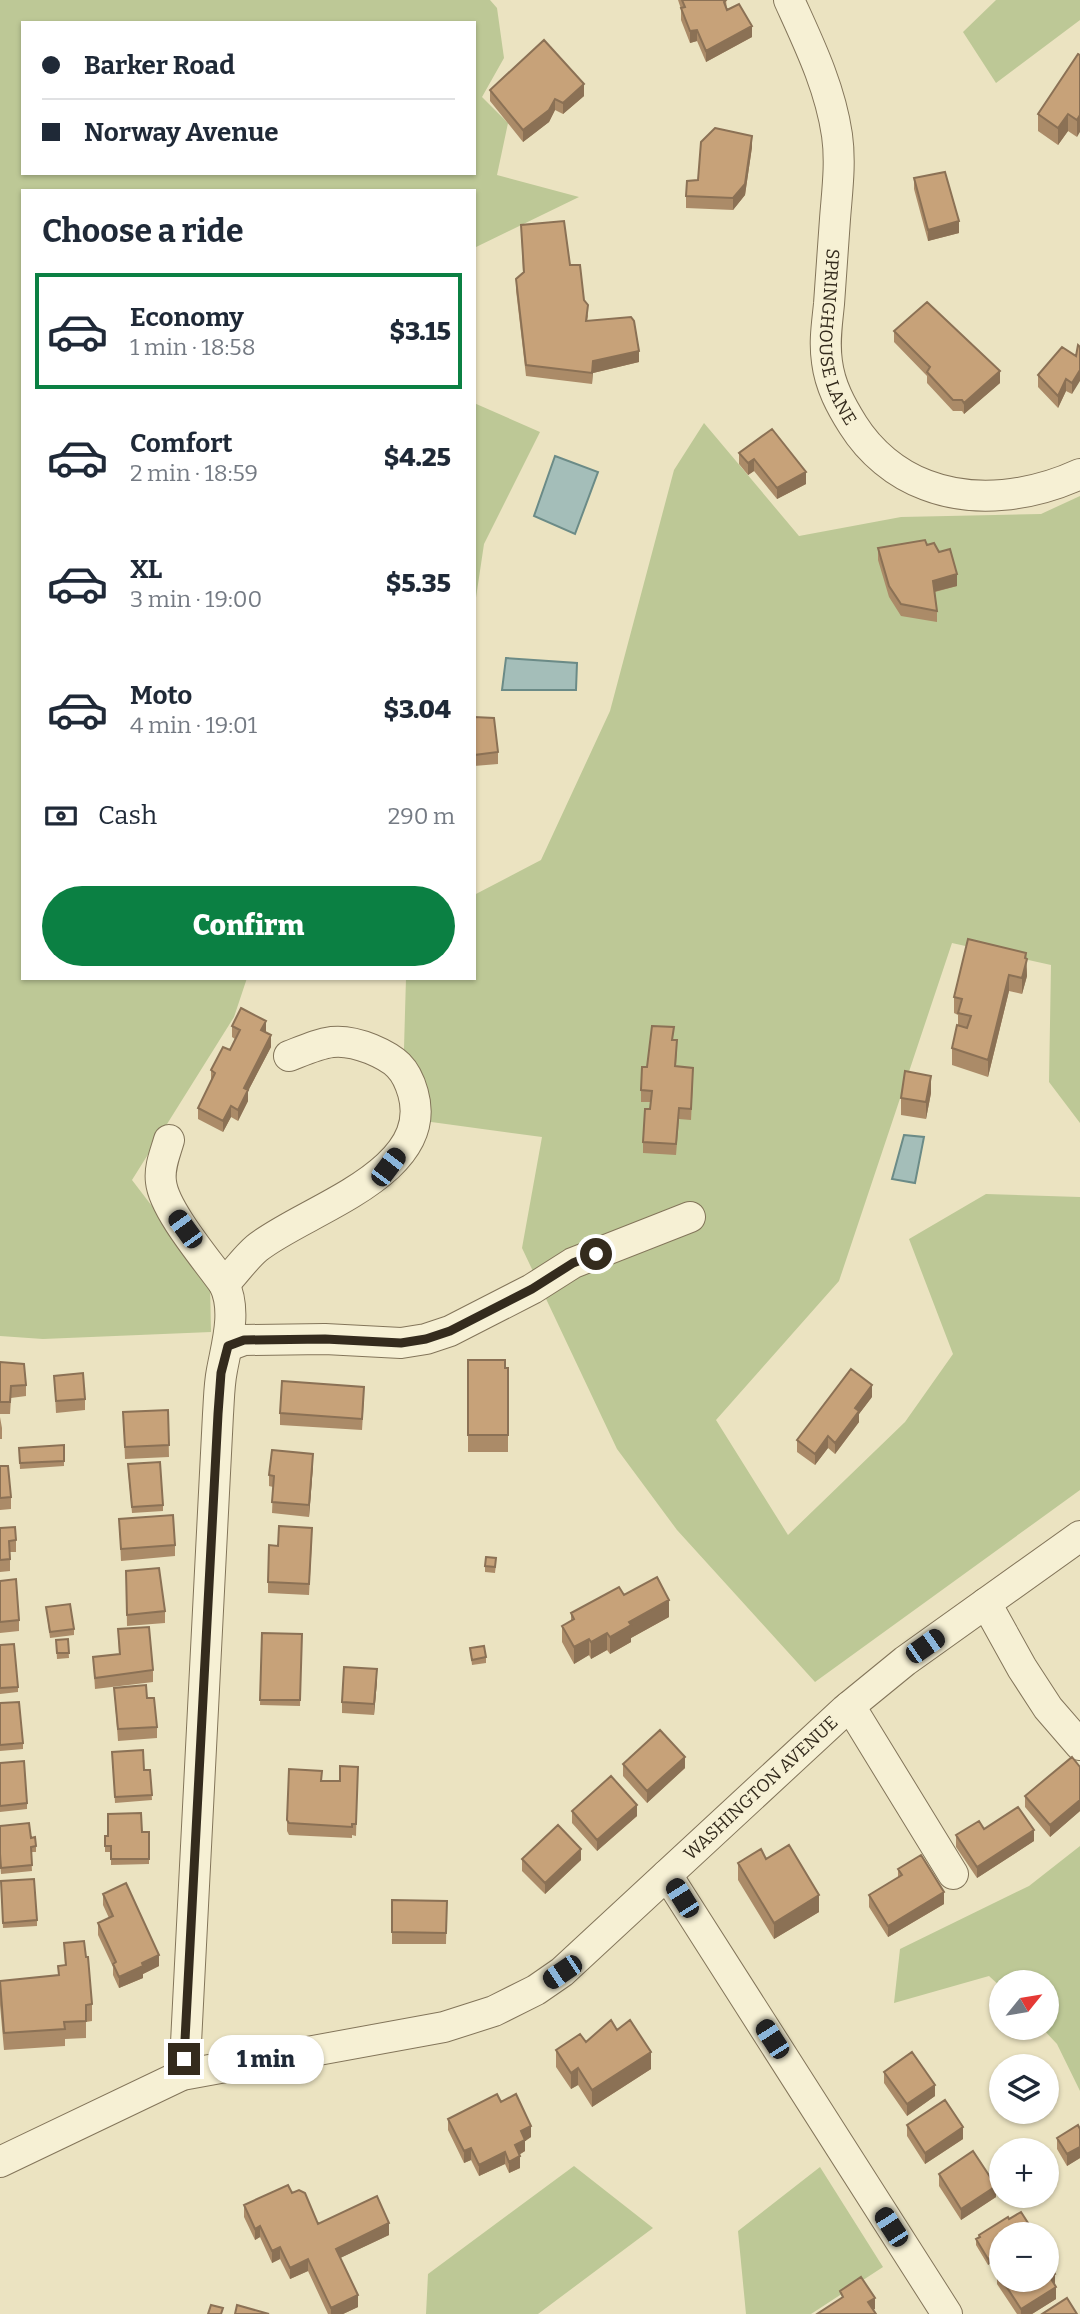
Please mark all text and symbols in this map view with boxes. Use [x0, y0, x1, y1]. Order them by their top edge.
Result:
text: Barker Road [84, 50, 235, 81]
text: Norway Avenue [84, 117, 279, 148]
text: Choose a ride [42, 212, 243, 250]
street label: SPRINGHOUSE LANE [815, 248, 861, 429]
icon: car [46, 300, 109, 363]
text: Economy [130, 302, 244, 333]
text: $3.15 [389, 316, 451, 347]
text: 1 min · 18:58 [130, 333, 255, 361]
icon: car [46, 426, 109, 489]
text: Comfort [130, 428, 233, 459]
text: $4.25 [384, 442, 451, 473]
text: 2 min · 18:59 [130, 459, 258, 487]
icon: car [46, 552, 109, 615]
text: XL [130, 554, 162, 585]
text: $5.35 [386, 568, 451, 599]
text: 3 min · 19:00 [130, 585, 262, 613]
icon: car [46, 678, 109, 741]
text: Moto [130, 680, 192, 711]
text: $3.04 [383, 694, 451, 725]
text: 4 min · 19:01 [130, 711, 257, 739]
icon: cash [42, 797, 80, 835]
text: Cash [98, 800, 157, 831]
text: 290 m [388, 802, 455, 830]
button: Confirm [42, 886, 455, 966]
car [367, 1144, 410, 1190]
car [165, 1206, 206, 1252]
route start [580, 1238, 612, 1270]
car [902, 1625, 949, 1667]
street label: WASHINGTON AVENUE [679, 1711, 842, 1865]
car [662, 1875, 703, 1921]
car [539, 1952, 586, 1992]
north arrow [989, 1970, 1059, 2040]
map controls [989, 1970, 1059, 2292]
car [752, 2016, 793, 2062]
callout: 1 min [208, 2035, 324, 2084]
route end [168, 2043, 200, 2075]
text: 1 min [237, 2045, 295, 2073]
button: layers [989, 2054, 1059, 2124]
button: + [989, 2138, 1059, 2208]
car [871, 2204, 912, 2250]
button: − [989, 2222, 1059, 2292]

